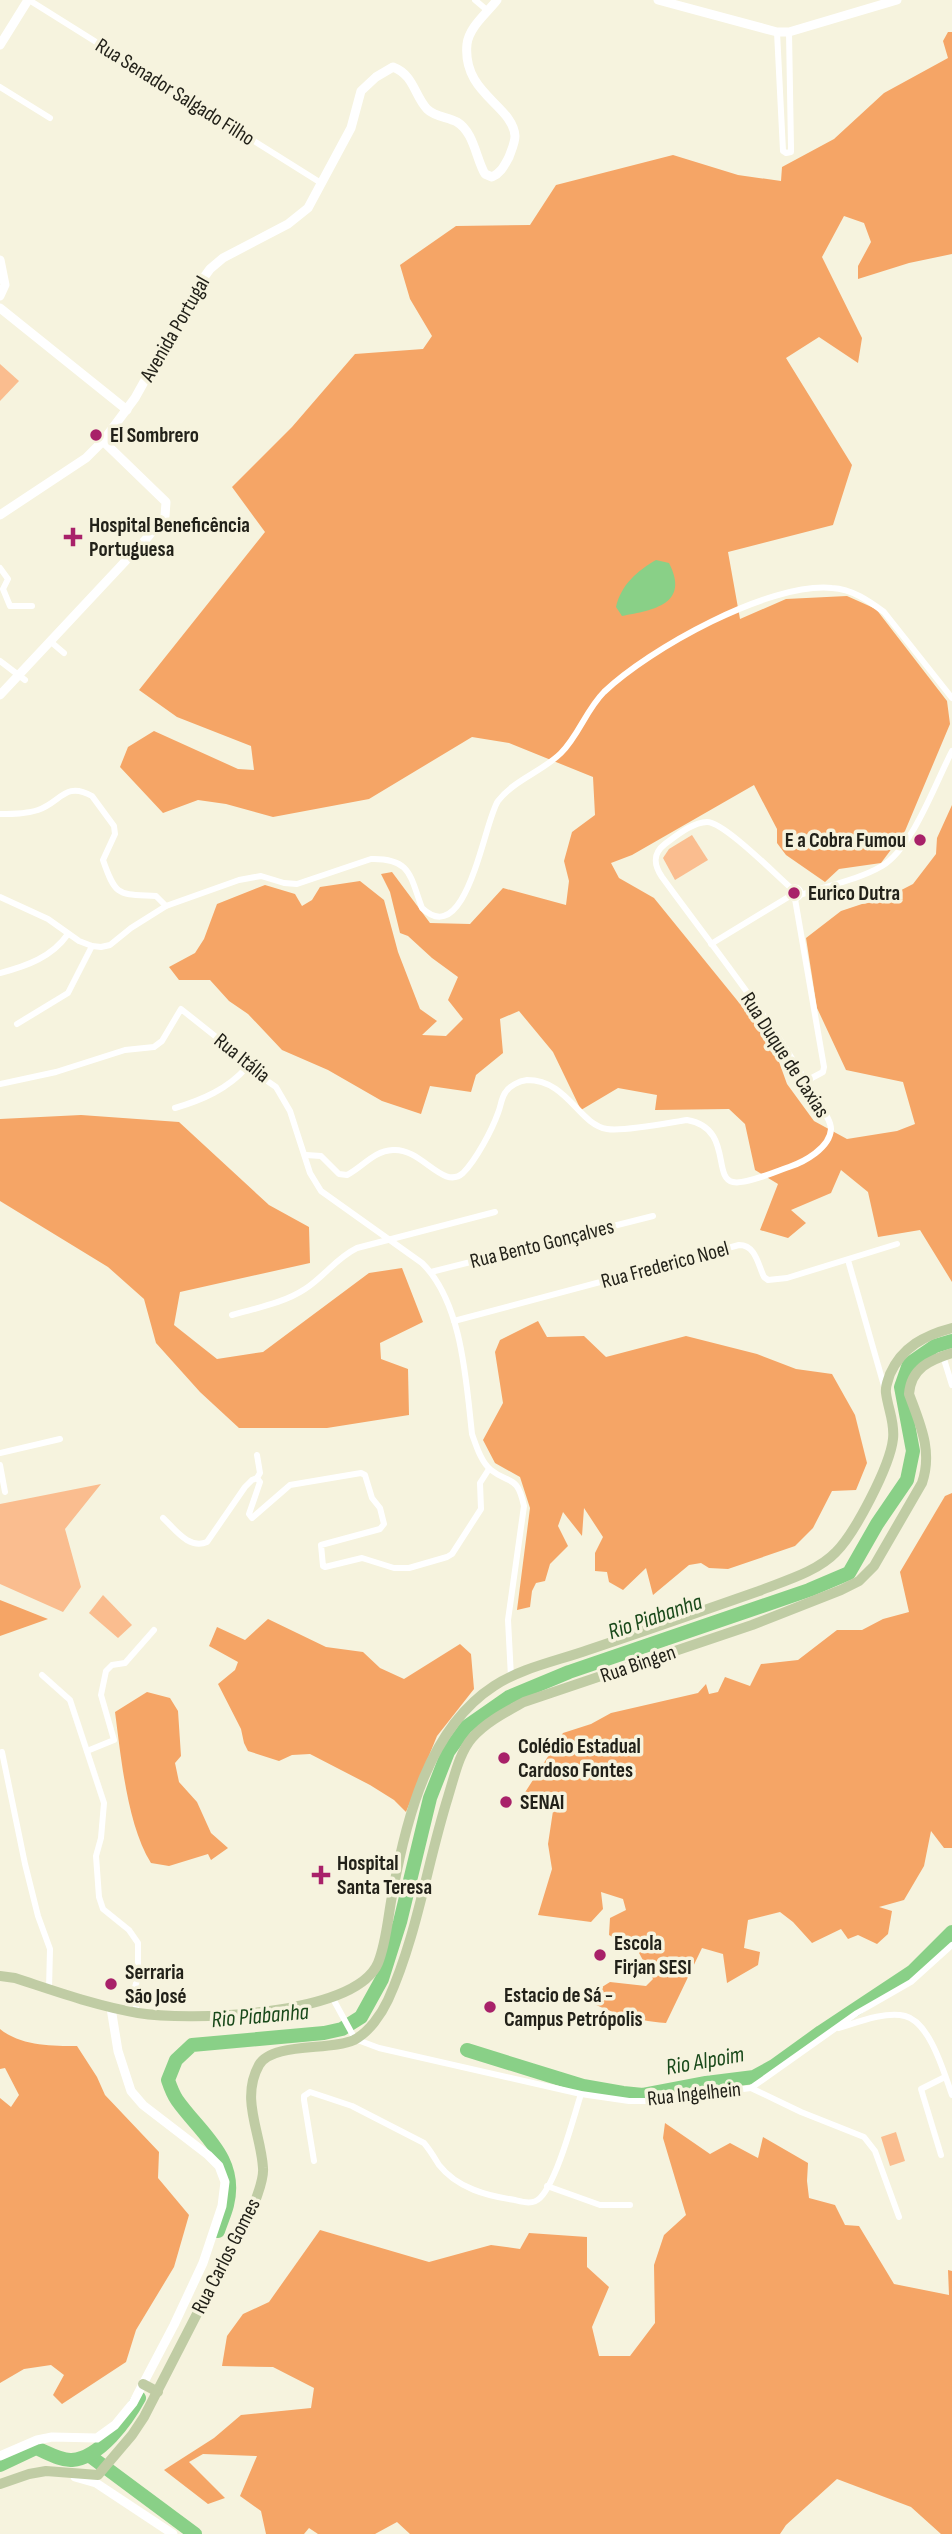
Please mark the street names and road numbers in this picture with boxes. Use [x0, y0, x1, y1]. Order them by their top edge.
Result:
street label: Rua Senador Salgado Filho [91, 33, 259, 151]
street label: Avenida Portugal [134, 272, 215, 387]
street label: Rua Duque de Caxias [735, 988, 835, 1122]
street label: Rua Itália [209, 1028, 275, 1088]
street label: Rua Bento Gonçalves [467, 1214, 617, 1274]
street label: Rua Frederico Noel [598, 1236, 732, 1294]
street label: Rua Bingen [597, 1640, 679, 1688]
street label: Rua Ingelhein [646, 2077, 742, 2111]
street label: Rua Carlos Gomes [186, 2194, 266, 2318]

